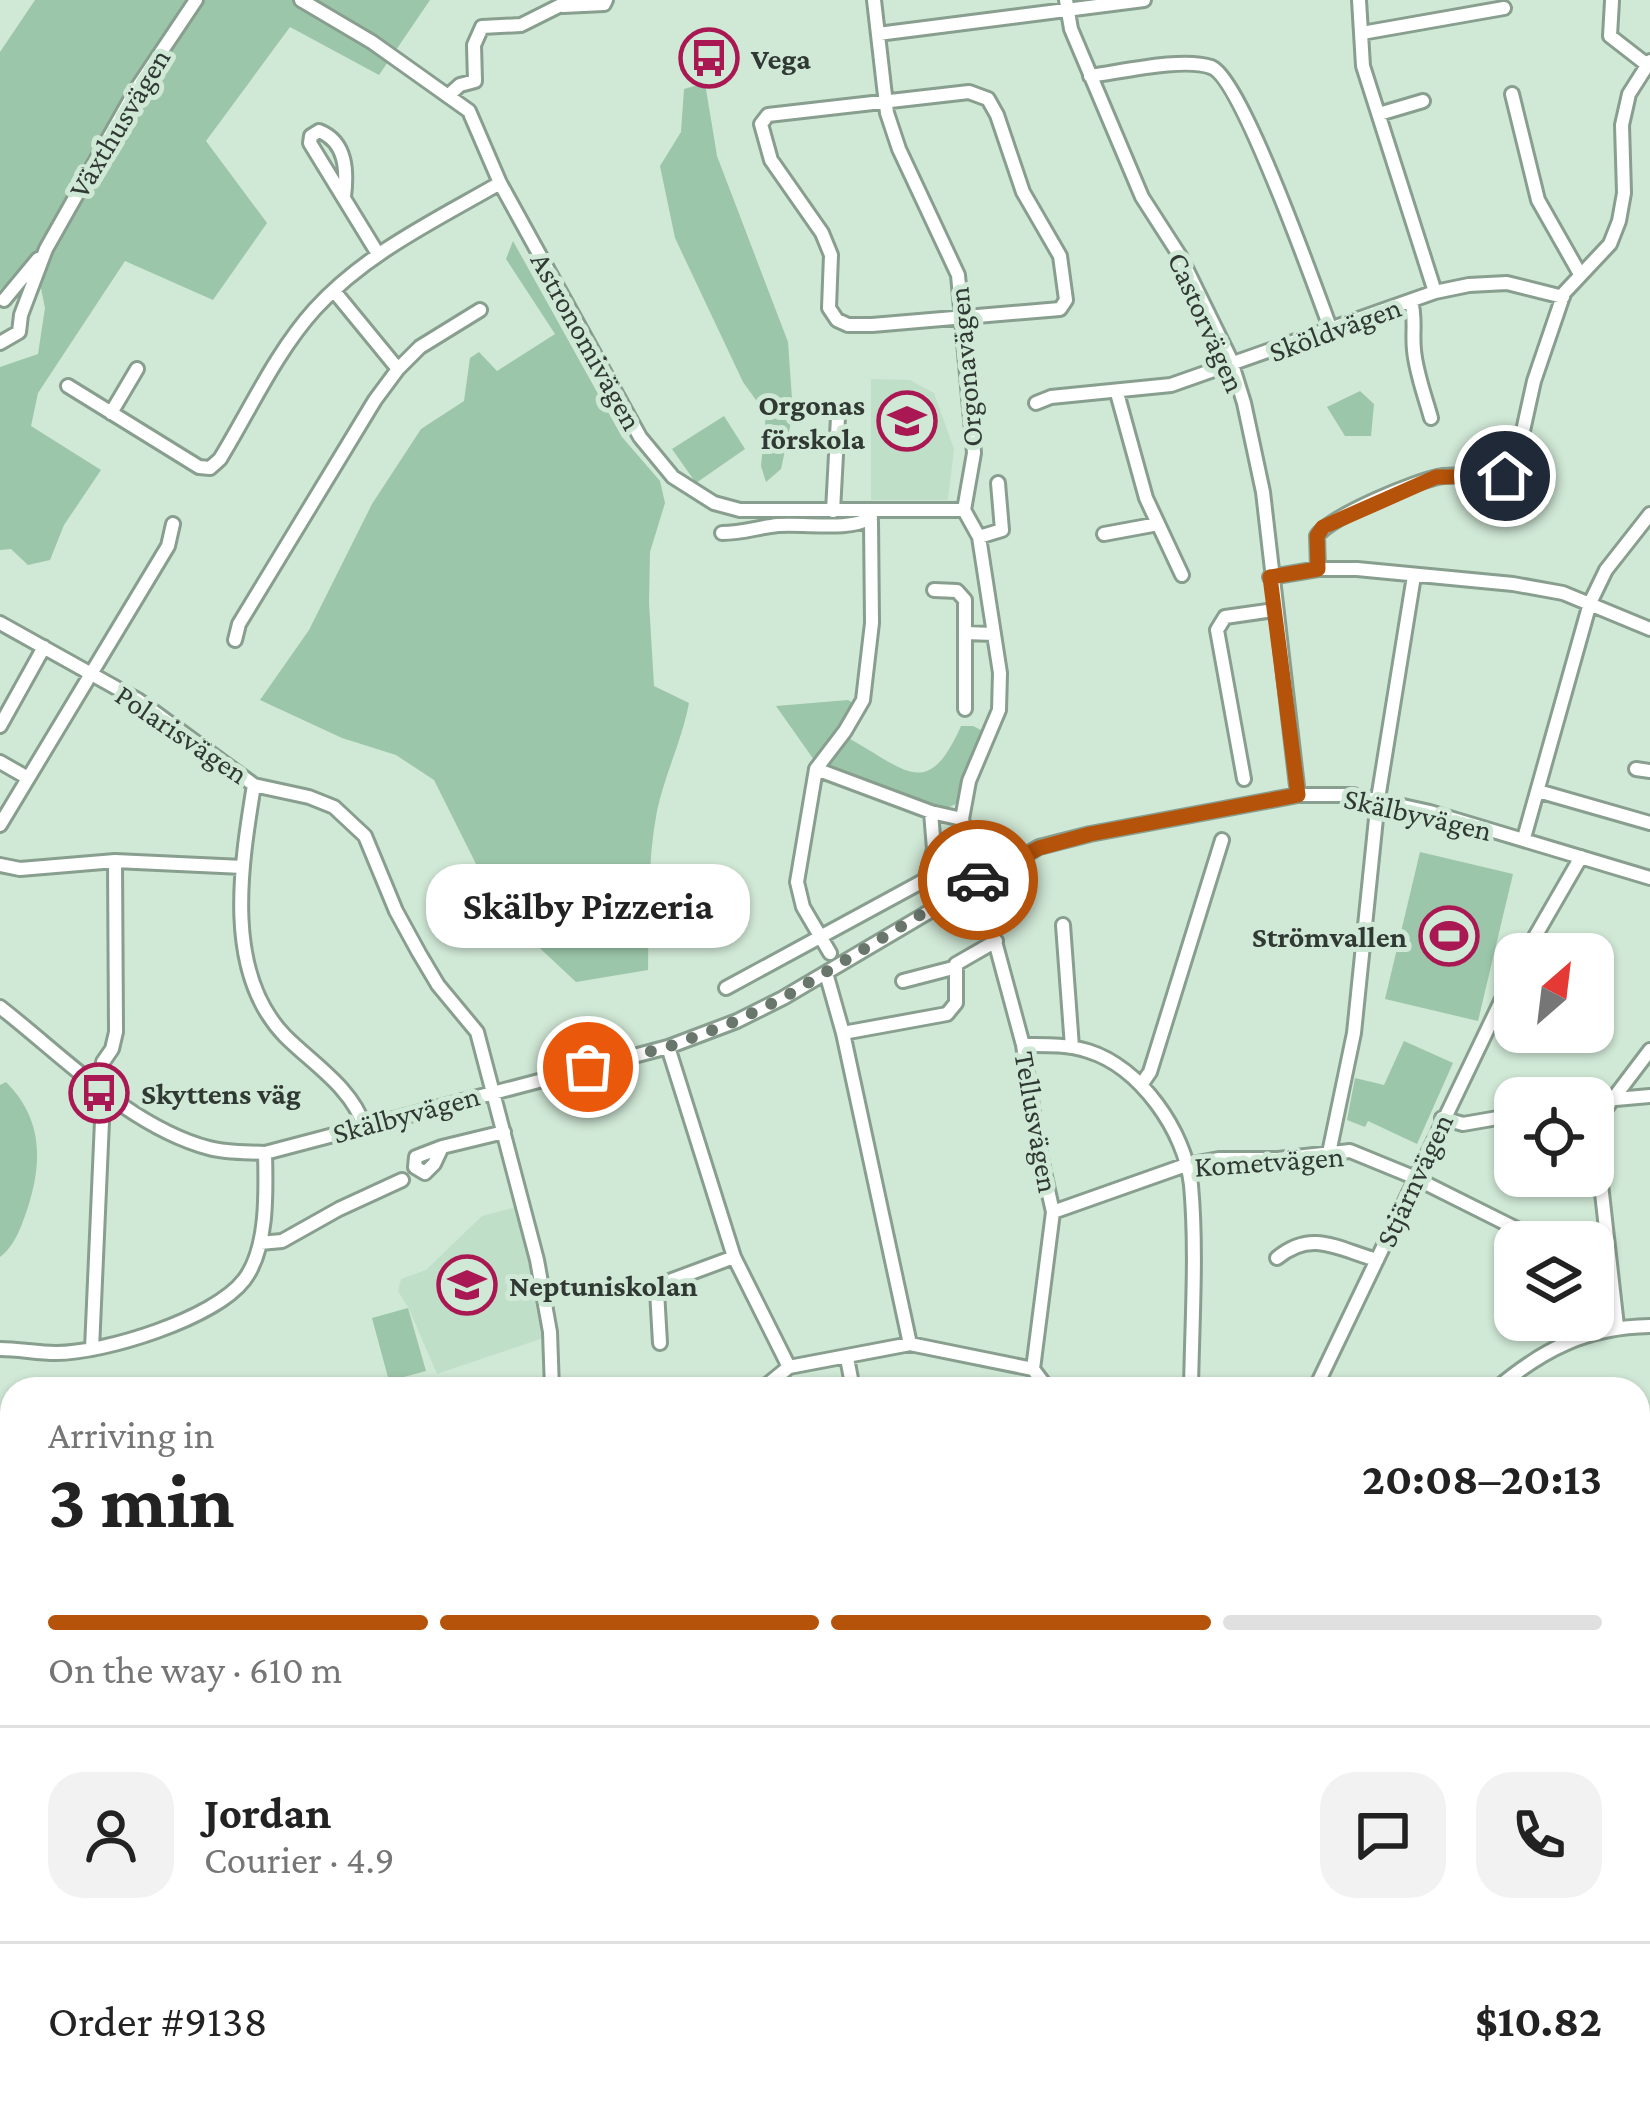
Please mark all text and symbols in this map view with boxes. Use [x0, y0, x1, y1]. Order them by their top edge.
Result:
bus stop icon: Vega [678, 27, 740, 89]
street label: Växthusvägen [62, 42, 177, 204]
place label: Vega [750, 42, 811, 75]
street label: Astronomivägen [524, 247, 649, 436]
street label: Castorvägen [1161, 247, 1253, 398]
street label: Orgonavägen [942, 286, 989, 448]
street label: Sköldvägen [1265, 290, 1406, 369]
place label: Orgonas förskola [758, 388, 865, 455]
school or university icon: Orgonas förskola [876, 390, 938, 452]
pin [1454, 425, 1556, 527]
icon: home [1472, 443, 1538, 509]
street label: Polarisvägen [109, 678, 254, 791]
street label: Skälbyvägen [1341, 781, 1495, 848]
courier [918, 820, 1038, 940]
icon: car [945, 847, 1011, 913]
callout: Skälby Pizzeria [426, 863, 750, 947]
text: Skälby Pizzeria [463, 884, 714, 927]
sports icon: Strömvallen [1418, 905, 1480, 967]
place label: Strömvallen [1252, 920, 1407, 953]
north arrow [1494, 933, 1614, 1053]
map controls [1494, 933, 1614, 1341]
pin [537, 1016, 639, 1118]
icon: bag [555, 1034, 621, 1100]
street label: Tellusvägen [1007, 1049, 1066, 1195]
bus stop icon: Skyttens väg [68, 1062, 130, 1124]
place label: Skyttens väg [141, 1077, 301, 1110]
button: locate [1494, 1077, 1614, 1197]
street label: Skälbyvägen [329, 1079, 483, 1150]
street label: Stjärnvägen [1369, 1108, 1460, 1252]
street label: Kometvägen [1193, 1139, 1345, 1184]
button: layers [1494, 1221, 1614, 1341]
school or university icon: Neptuniskolan [436, 1254, 498, 1316]
place label: Neptuniskolan [509, 1269, 698, 1302]
text: Arriving in [48, 1413, 215, 1456]
text: 20:08–20:13 [1362, 1454, 1602, 1504]
text: 3 min [48, 1457, 235, 1544]
text: On the way · 610 m [48, 1648, 342, 1691]
button: person [48, 1772, 174, 1898]
button: chat [1320, 1772, 1446, 1898]
button: phone [1476, 1772, 1602, 1898]
text: Jordan [204, 1788, 331, 1838]
text: Courier · 4.9 [204, 1838, 395, 1881]
text: Order #9138 [48, 1996, 268, 2046]
text: $10.82 [1475, 1996, 1602, 2046]

